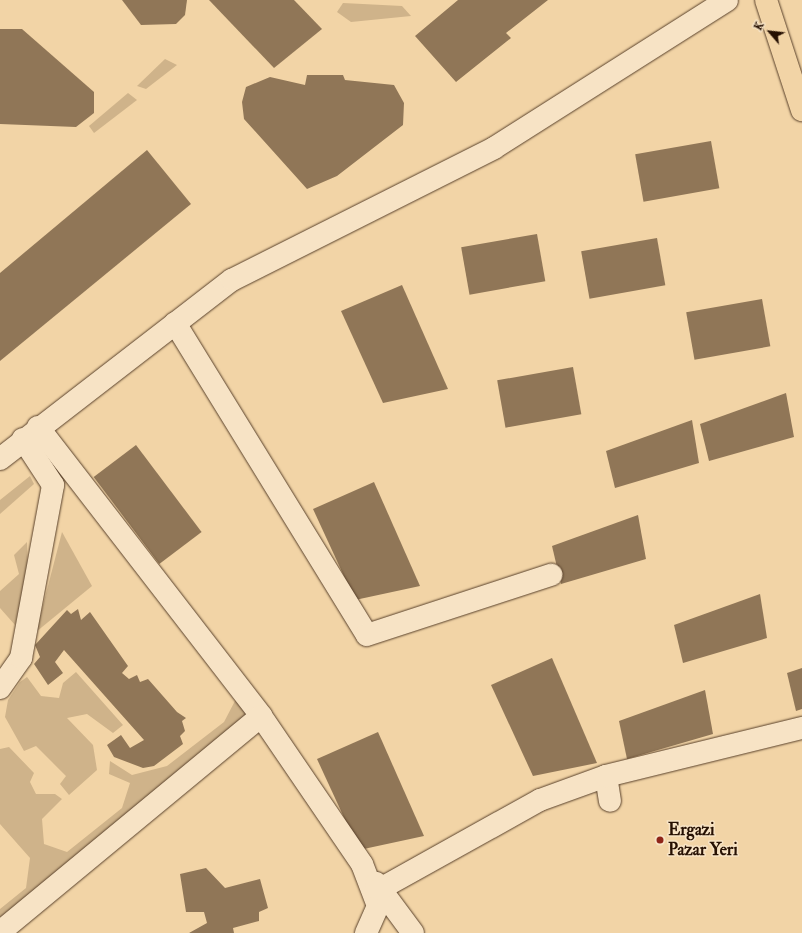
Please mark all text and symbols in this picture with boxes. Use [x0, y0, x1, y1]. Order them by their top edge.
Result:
north arrow [750, 12, 790, 52]
text: K [751, 20, 767, 33]
place label: Ergazi Pazar Yeri [668, 820, 738, 860]
marker: Ergazi Pazar Yeri [655, 835, 665, 845]

